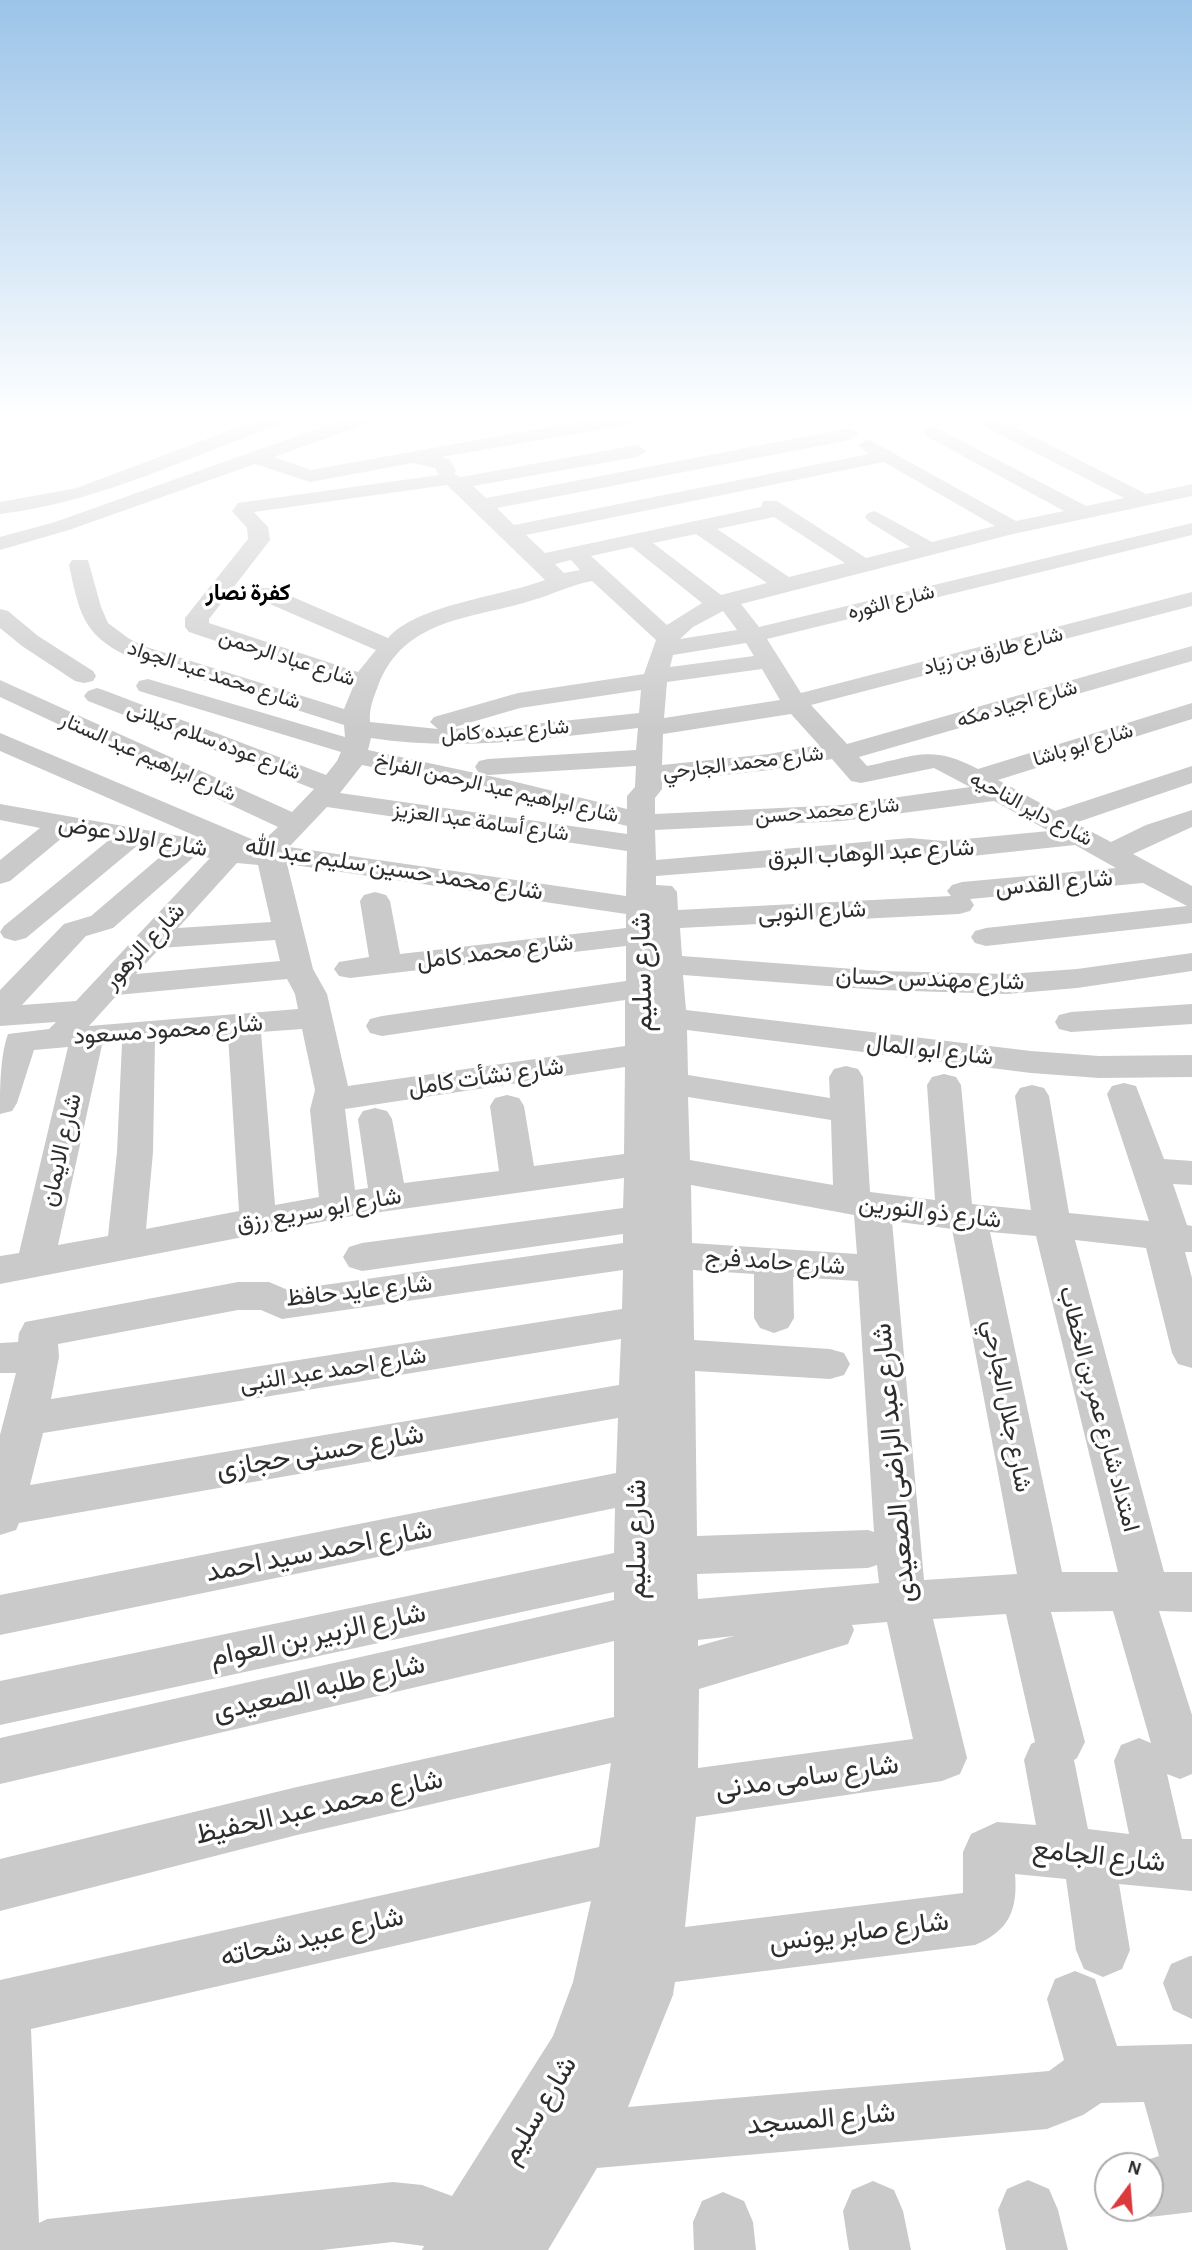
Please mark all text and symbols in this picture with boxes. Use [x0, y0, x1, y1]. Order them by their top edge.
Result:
district label: كفرة نصار [205, 579, 291, 607]
street label: شارع الثوره [845, 579, 937, 625]
street label: شارع طارق بن زياد [920, 621, 1066, 681]
street label: شارع عباد الرحمن [216, 624, 358, 692]
street label: شارع محمد عبد الجواد [124, 635, 304, 715]
street label: شارع اجياد مكه [954, 675, 1080, 733]
street label: شارع عوده سلام كيلانى [124, 696, 304, 786]
street label: شارع ابراهيم عبد الستار [56, 707, 240, 807]
street label: شارع عبده كامل [440, 714, 570, 748]
street label: شارع ابو باشا [1030, 718, 1136, 772]
street label: شارع محمد الجارحي [661, 741, 825, 785]
street label: شارع ابراهيم عبد الرحمن الفراخ [373, 748, 621, 828]
street label: شارع داير الناحيه [965, 766, 1097, 852]
street label: شارع محمد حسن [754, 792, 900, 830]
street label: شارع أسامة عبد العزيز [391, 797, 571, 847]
street label: شارع اولاد عوض [56, 809, 210, 863]
street label: شارع محمد حسين سليم عبد الله [243, 831, 545, 907]
street label: شارع عبد الوهاب البرق [767, 833, 975, 873]
street label: شارع القدس [994, 864, 1114, 902]
street label: شارع النوبى [757, 895, 867, 929]
street label: شارع الزهور [97, 897, 191, 995]
street label: شارع سليم [624, 912, 660, 1032]
street label: شارع محمد كامل [415, 928, 575, 976]
street label: شارع مهندس حسان [835, 961, 1025, 997]
street label: شارع محمود مسعود [72, 1009, 264, 1051]
street label: شارع ابو المال [865, 1028, 995, 1072]
street label: شارع نشأت كامل [407, 1052, 565, 1102]
street label: شارع الايمان [34, 1091, 88, 1209]
street label: شارع ابو سريع رزق [234, 1181, 404, 1239]
street label: شارع ذو النورين [857, 1189, 1003, 1235]
street label: شارع حامد فرج [704, 1243, 846, 1281]
street label: شارع عايد حافظ [284, 1269, 434, 1313]
street label: امتداد شارع عمر بن الخطاب [1052, 1283, 1146, 1535]
street label: شارع جلال الجارحي [976, 1317, 1038, 1495]
street label: شارع عبد الراضى الصعيدى [865, 1322, 923, 1604]
street label: شارع احمد عبد النبى [238, 1341, 428, 1399]
street label: شارع حسنى حجازى [214, 1417, 426, 1487]
street label: شارع سليم [620, 1479, 654, 1599]
street label: شارع احمد سيد احمد [203, 1513, 435, 1589]
street label: شارع الزبير بن العوام [207, 1596, 429, 1674]
street label: شارع طلبه الصعيدى [210, 1647, 428, 1729]
street label: شارع سامى مدنى [713, 1748, 901, 1806]
street label: شارع محمد عبد الحفيظ [192, 1762, 446, 1852]
street label: شارع الجامع [1031, 1832, 1167, 1880]
street label: شارع عبيد شحاته [217, 1900, 407, 1974]
street label: شارع صابر يونس [767, 1904, 951, 1960]
street label: شارع سليم [494, 2050, 584, 2170]
street label: شارع المسجد [745, 2096, 897, 2142]
north arrow [1094, 2152, 1164, 2222]
text: N [1125, 2157, 1143, 2179]

